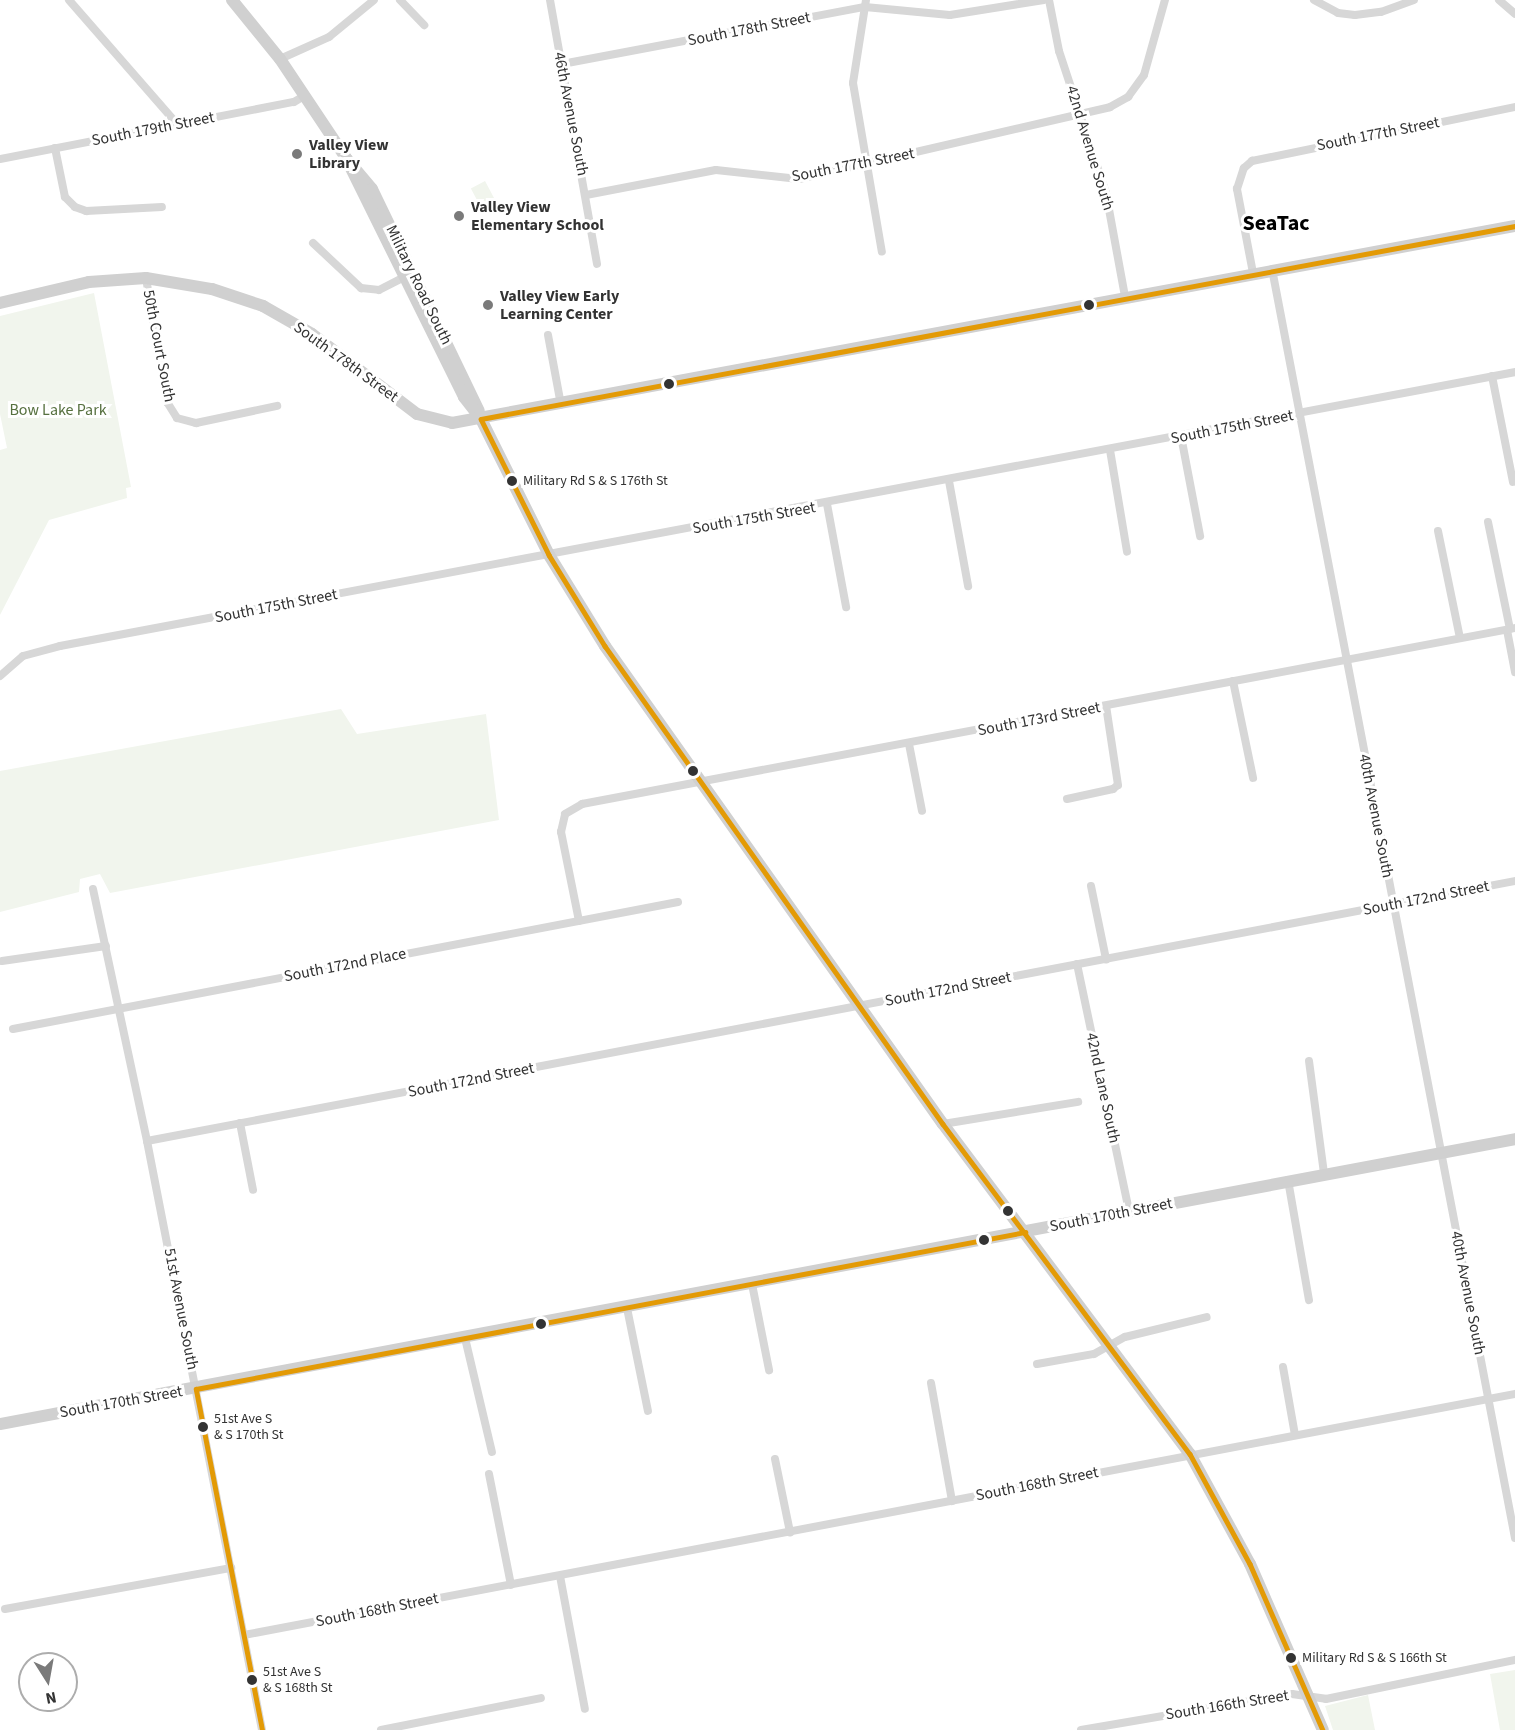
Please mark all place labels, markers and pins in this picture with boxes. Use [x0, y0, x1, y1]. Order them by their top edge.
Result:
place label: Valley View Library [309, 135, 389, 173]
marker: Valley View Library [290, 147, 304, 161]
place label: Valley View Elementary School [471, 197, 604, 235]
marker: Valley View Elementary School [452, 209, 466, 223]
place label: Valley View Early Learning Center [500, 286, 619, 324]
marker: Valley View Early Learning Center [481, 298, 495, 312]
unlabelled marker [1083, 299, 1095, 311]
unlabelled marker [663, 378, 675, 390]
place label: Military Rd S & S 176th St [523, 473, 668, 489]
marker: Military Rd S & S 176th St [506, 475, 518, 487]
unlabelled marker [687, 765, 699, 777]
unlabelled marker [1002, 1205, 1014, 1217]
unlabelled marker [978, 1234, 990, 1246]
unlabelled marker [535, 1318, 547, 1330]
place label: 51st Ave S & S 170th St [214, 1411, 284, 1444]
marker: 51st Ave S & S 170th St [197, 1421, 209, 1433]
place label: Military Rd S & S 166th St [1302, 1650, 1447, 1666]
marker: Military Rd S & S 166th St [1285, 1652, 1297, 1664]
place label: 51st Ave S & S 168th St [263, 1664, 333, 1696]
marker: 51st Ave S & S 168th St [246, 1674, 258, 1686]

